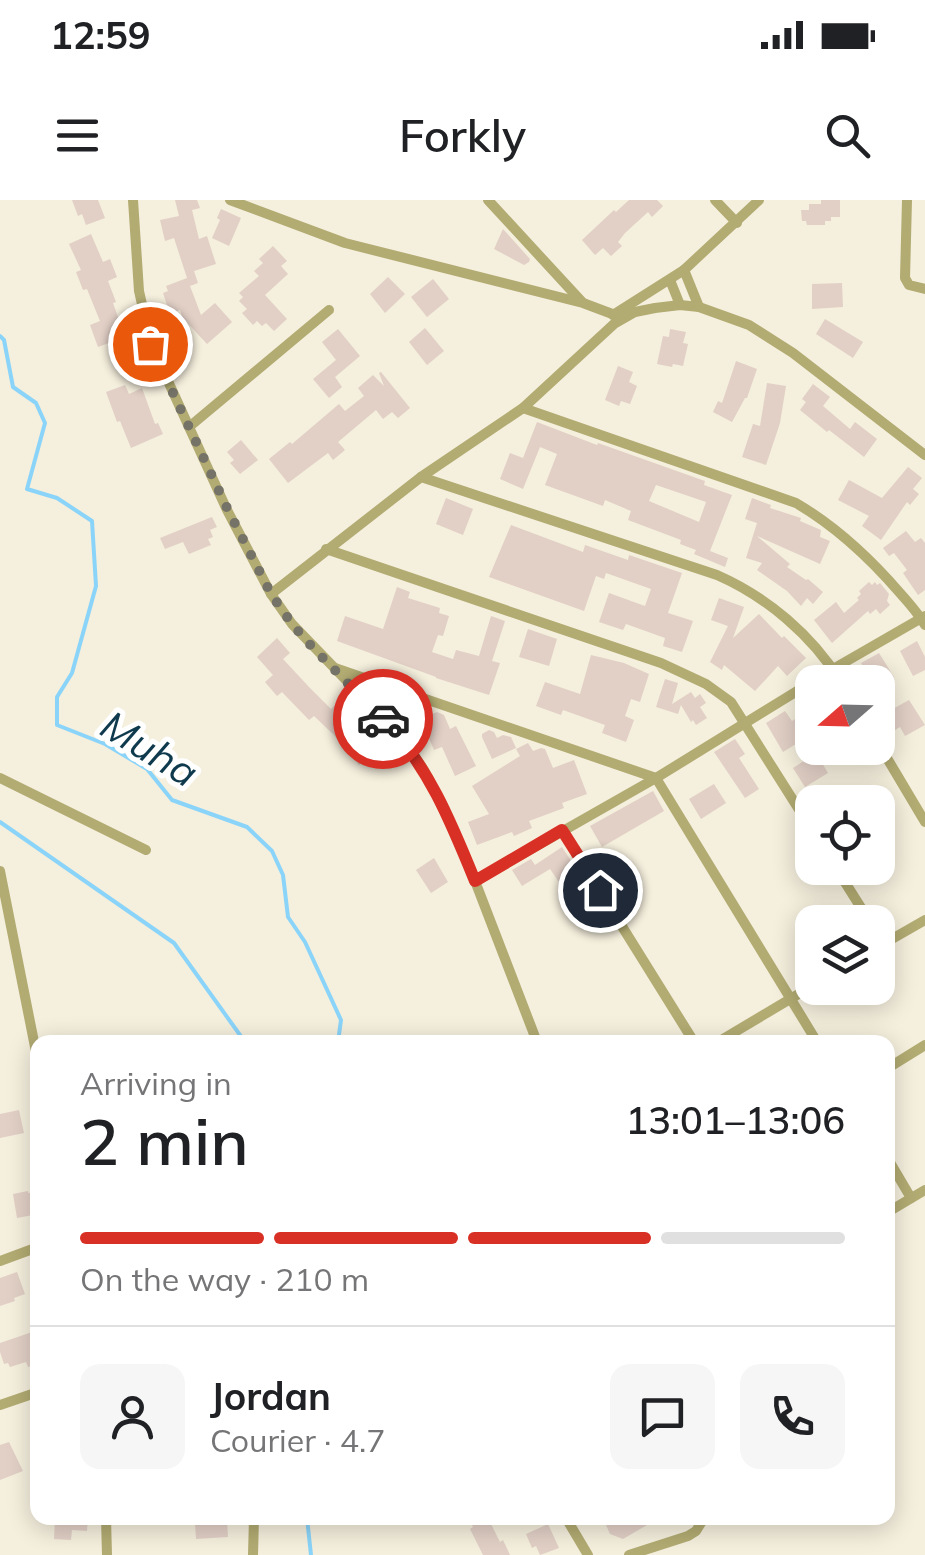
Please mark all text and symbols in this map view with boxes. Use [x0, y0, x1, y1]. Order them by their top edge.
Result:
text: 12:59 [50, 11, 151, 59]
text: Forkly [399, 107, 526, 163]
icon: menu [50, 108, 105, 163]
icon: search [820, 108, 875, 163]
pin [108, 302, 193, 387]
icon: bag [123, 317, 178, 372]
north arrow [795, 665, 895, 765]
map controls [795, 665, 895, 1005]
courier [333, 669, 433, 769]
icon: car [356, 692, 411, 747]
water label: Muha [92, 699, 208, 797]
button: locate [795, 785, 895, 885]
pin [558, 848, 643, 933]
icon: home [573, 863, 628, 918]
button: layers [795, 905, 895, 1005]
text: Arriving in [80, 1063, 232, 1103]
text: 13:01–13:06 [625, 1096, 845, 1144]
text: 2 min [80, 1100, 249, 1181]
text: On the way · 210 m [80, 1259, 369, 1299]
button: person [80, 1364, 185, 1469]
button: chat [610, 1364, 715, 1469]
button: phone [740, 1364, 845, 1469]
text: Jordan [210, 1372, 331, 1420]
text: Courier · 4.7 [210, 1420, 386, 1460]

